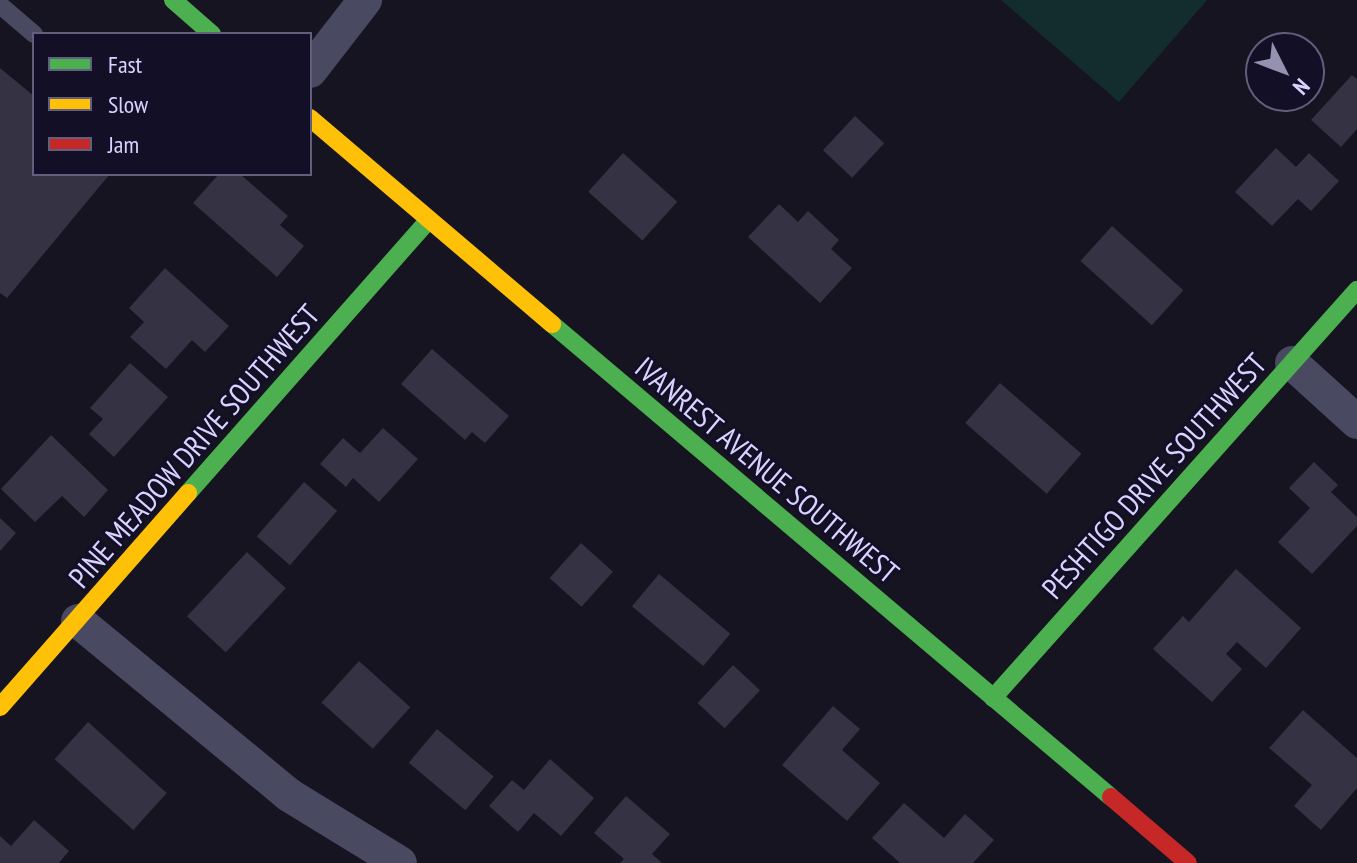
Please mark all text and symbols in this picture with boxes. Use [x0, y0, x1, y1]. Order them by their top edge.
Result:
legend [32, 32, 312, 176]
north arrow [1245, 32, 1325, 112]
text: Fast [108, 49, 142, 80]
text: N [1287, 73, 1316, 101]
text: Slow [108, 89, 148, 120]
text: Jam [108, 129, 139, 160]
street label: PINE MEADOW DRIVE SOUTHWEST [61, 297, 327, 595]
street label: PESHTIGO DRIVE SOUTHWEST [1034, 346, 1274, 606]
street label: IVANREST AVENUE SOUTHWEST [627, 349, 907, 591]

